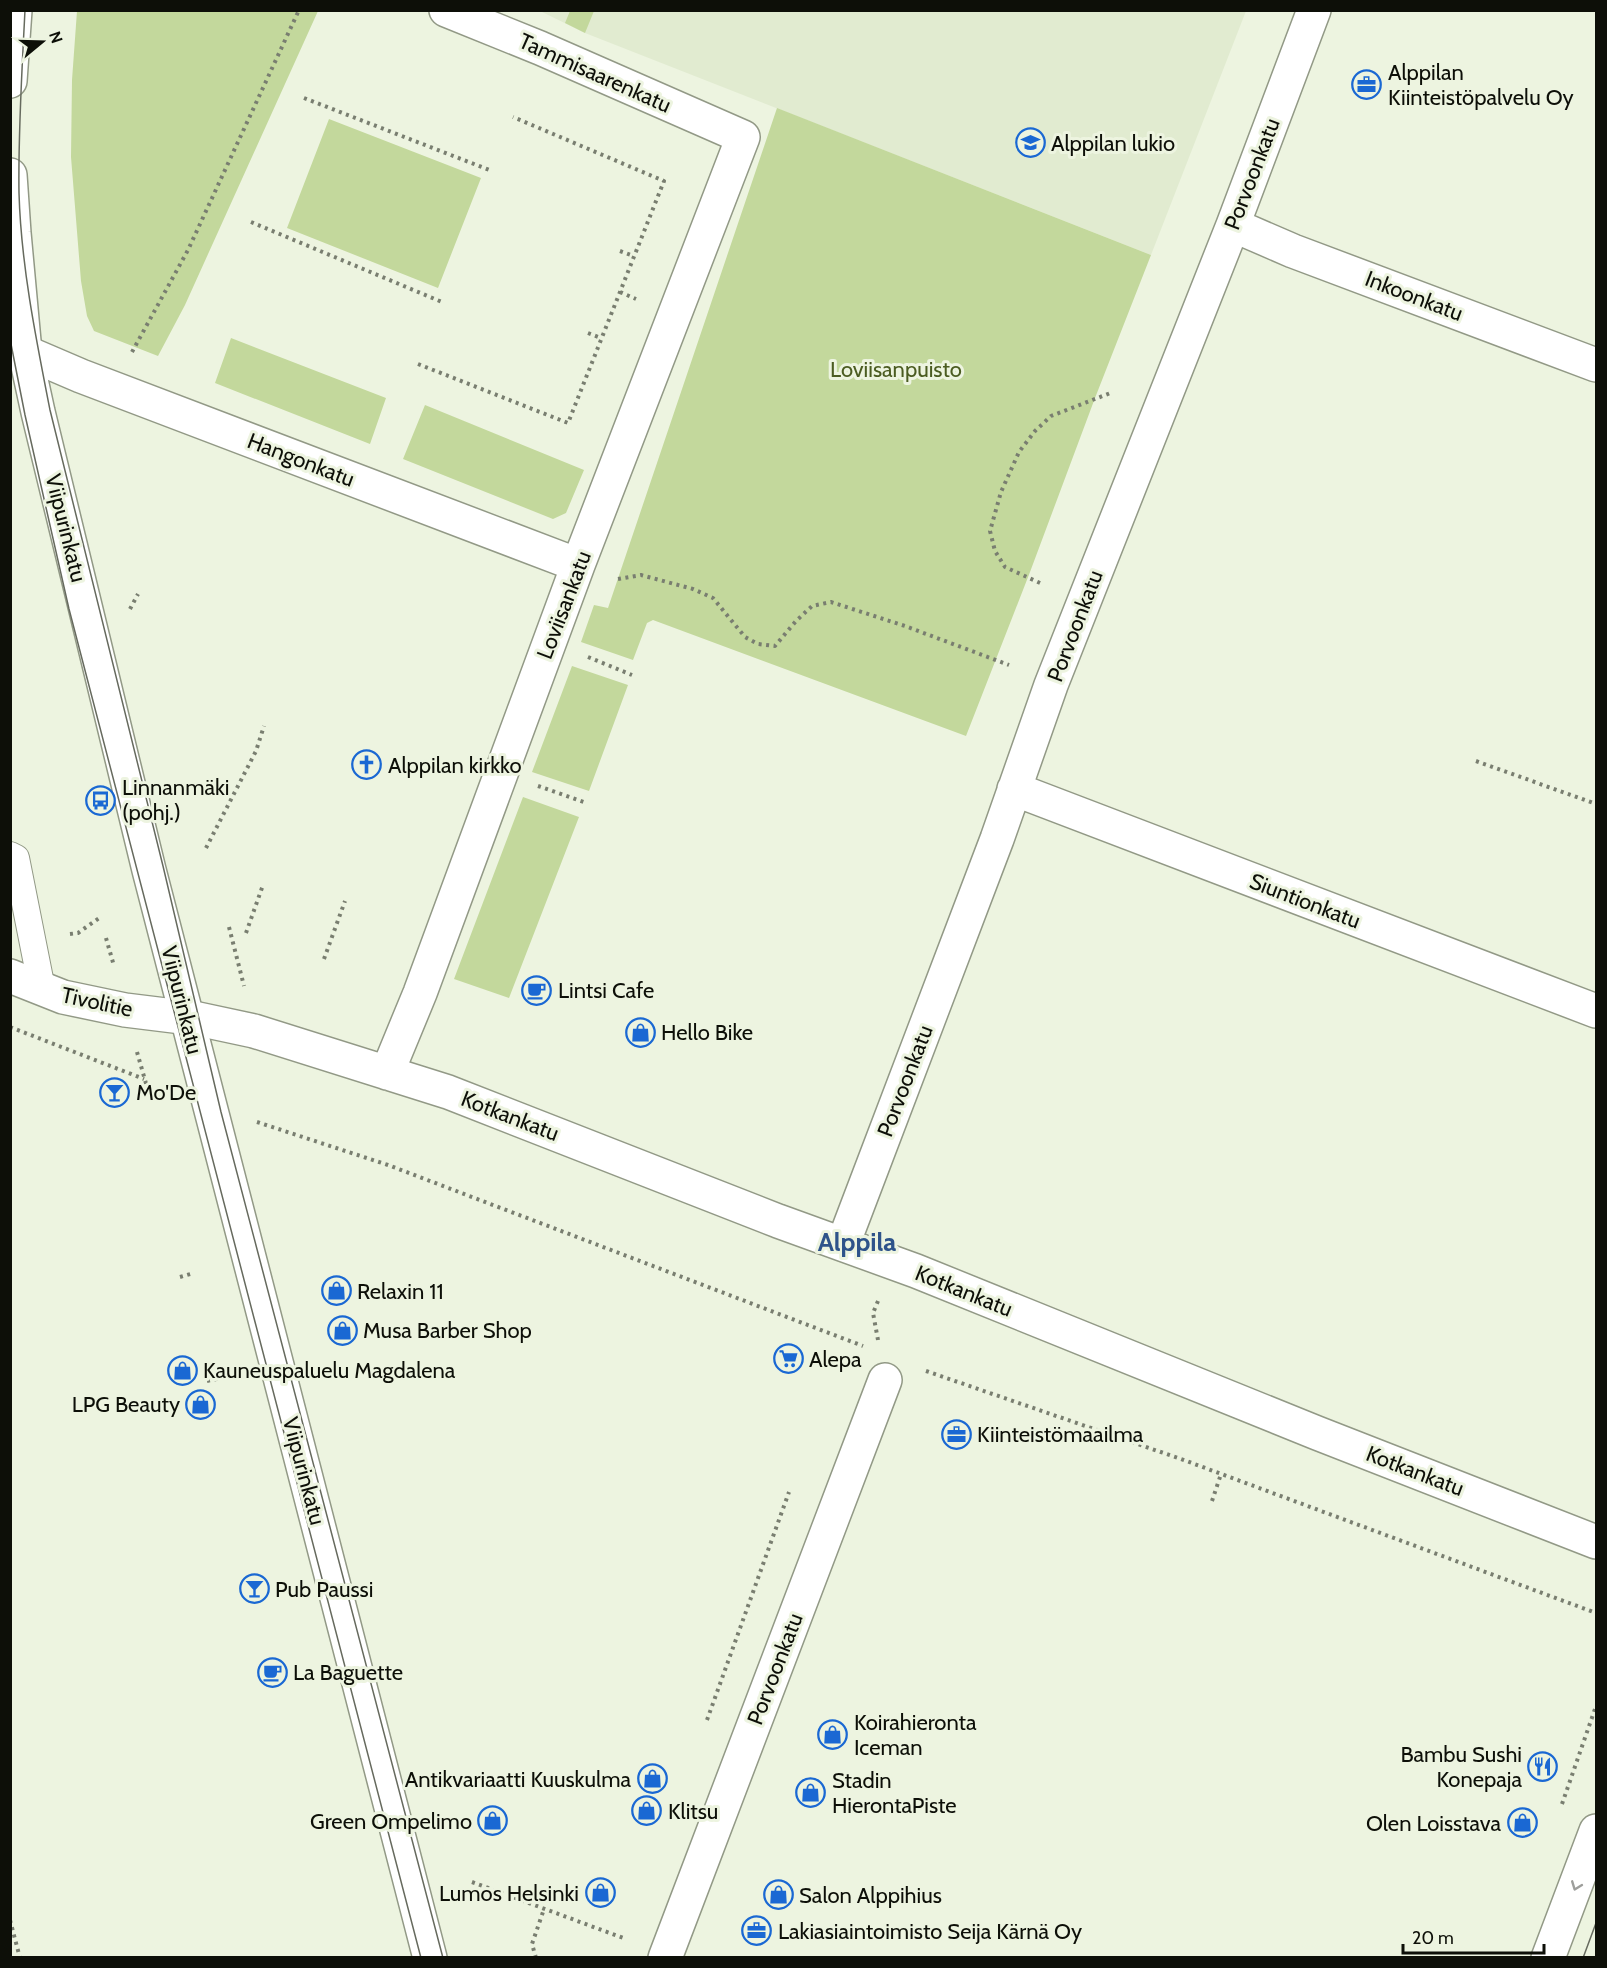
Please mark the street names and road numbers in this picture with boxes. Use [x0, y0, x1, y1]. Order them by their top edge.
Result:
street label: Tammisaarenkatu [515, 27, 675, 119]
street label: Porvoonkatu [1218, 114, 1286, 234]
street label: Inkoonkatu [1361, 265, 1467, 327]
street label: Hangonkatu [244, 427, 358, 493]
street label: Viipurinkatu [40, 471, 92, 585]
street label: Loviisankatu [531, 547, 597, 663]
street label: Porvoonkatu [1041, 566, 1109, 686]
street label: Siuntionkatu [1246, 868, 1364, 934]
street label: Viipurinkatu [156, 943, 208, 1057]
street label: Tivolitie [59, 981, 135, 1023]
street label: Porvoonkatu [871, 1021, 939, 1141]
street label: Kotkankatu [457, 1085, 563, 1147]
street label: Kotkankatu [911, 1259, 1017, 1323]
street label: Viipurinkatu [277, 1414, 331, 1528]
street label: Kotkankatu [1362, 1440, 1468, 1502]
street label: Porvoonkatu [741, 1609, 809, 1729]

